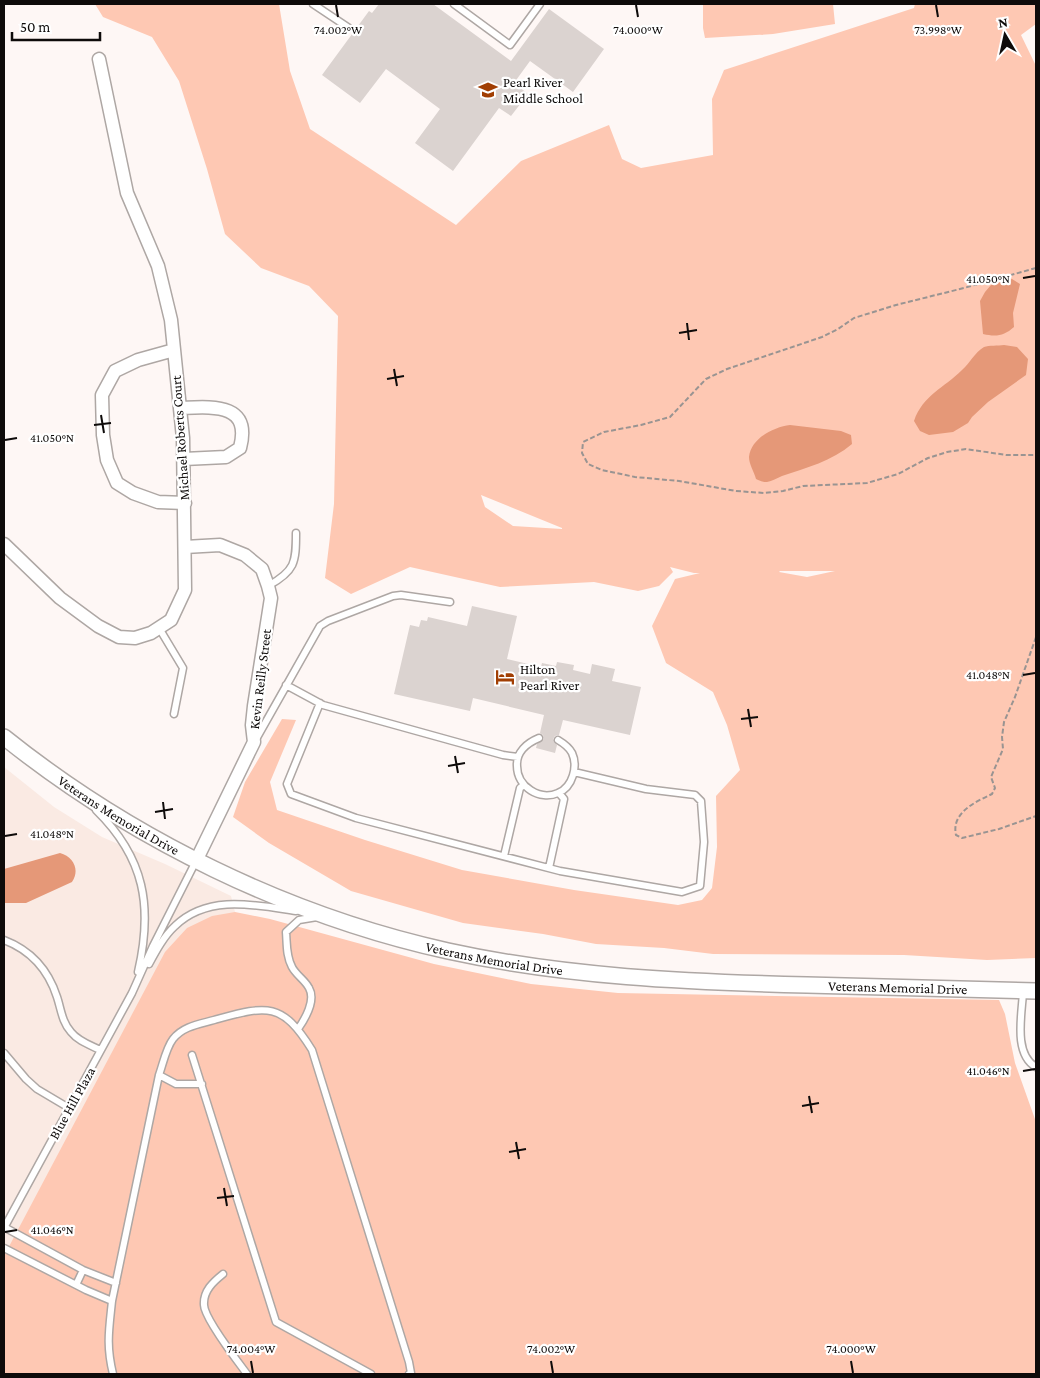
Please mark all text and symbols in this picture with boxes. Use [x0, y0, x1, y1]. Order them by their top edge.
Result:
scale bar [12, 10, 100, 42]
north arrow [980, 10, 1030, 60]
text: N [997, 13, 1009, 31]
text: 50 m [20, 19, 50, 35]
text: 74.002°W [314, 23, 362, 37]
text: 74.000°W [613, 23, 663, 37]
text: 73.998°W [914, 23, 962, 37]
place label: Pearl River Middle School [503, 74, 583, 106]
school or university icon: Pearl River Middle School [477, 79, 499, 101]
text: 41.050°N [966, 272, 1010, 286]
street label: Michael Roberts Court [168, 375, 192, 501]
text: 41.050°N [30, 431, 74, 445]
street label: Kevin Reilly Street [246, 628, 274, 730]
place label: Hilton Pearl River [520, 661, 579, 693]
hotel icon: Hilton Pearl River [494, 666, 516, 688]
text: 41.048°N [966, 668, 1010, 682]
street label: Veterans Memorial Drive [55, 772, 182, 858]
text: 41.048°N [30, 827, 74, 841]
street label: Veterans Memorial Drive [424, 938, 564, 978]
street label: Veterans Memorial Drive [828, 978, 968, 997]
street label: Blue Hill Plaza [46, 1064, 99, 1142]
text: 41.046°N [966, 1064, 1010, 1078]
text: 41.046°N [30, 1223, 74, 1237]
text: 74.004°W [227, 1342, 275, 1356]
text: 74.002°W [527, 1342, 575, 1356]
text: 74.000°W [826, 1342, 876, 1356]

